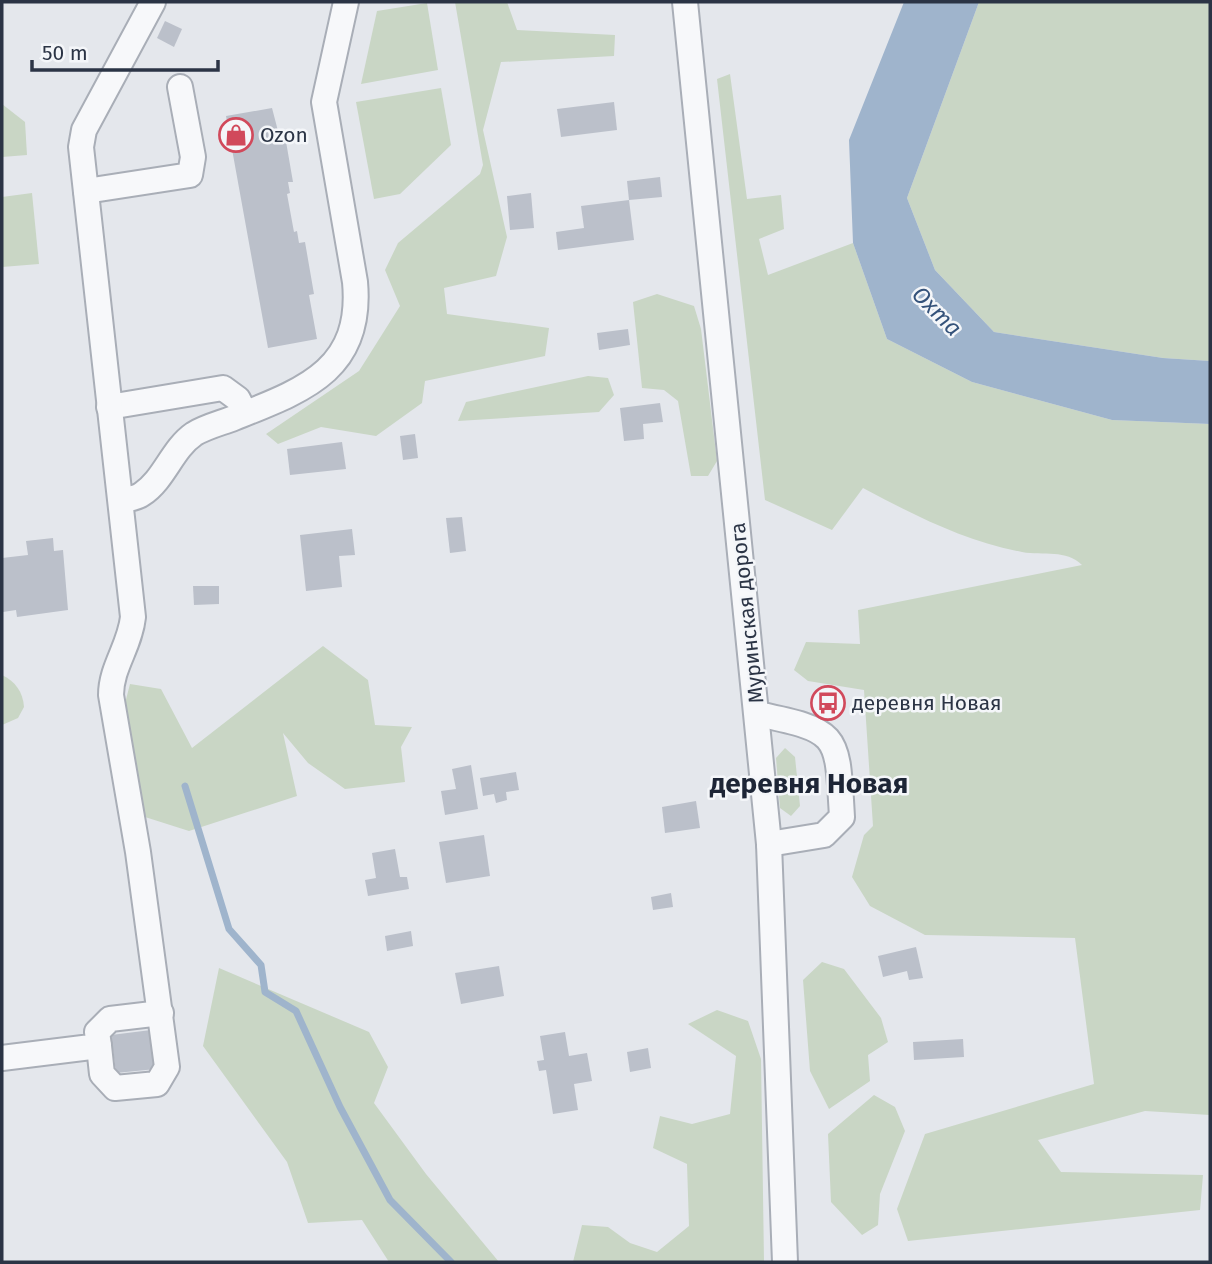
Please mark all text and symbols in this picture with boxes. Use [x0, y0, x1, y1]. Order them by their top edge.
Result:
scale bar [32, 28, 217, 72]
text: 50 m [42, 40, 88, 66]
shop icon: Ozon [217, 116, 255, 154]
place label: Ozon [260, 122, 308, 148]
water label: Охта [906, 280, 968, 342]
street label: Муринская дорога [725, 521, 769, 705]
bus stop icon: деревня Новая [809, 684, 847, 722]
place label: деревня Новая [852, 690, 1002, 716]
district label: деревня Новая [710, 767, 908, 800]

